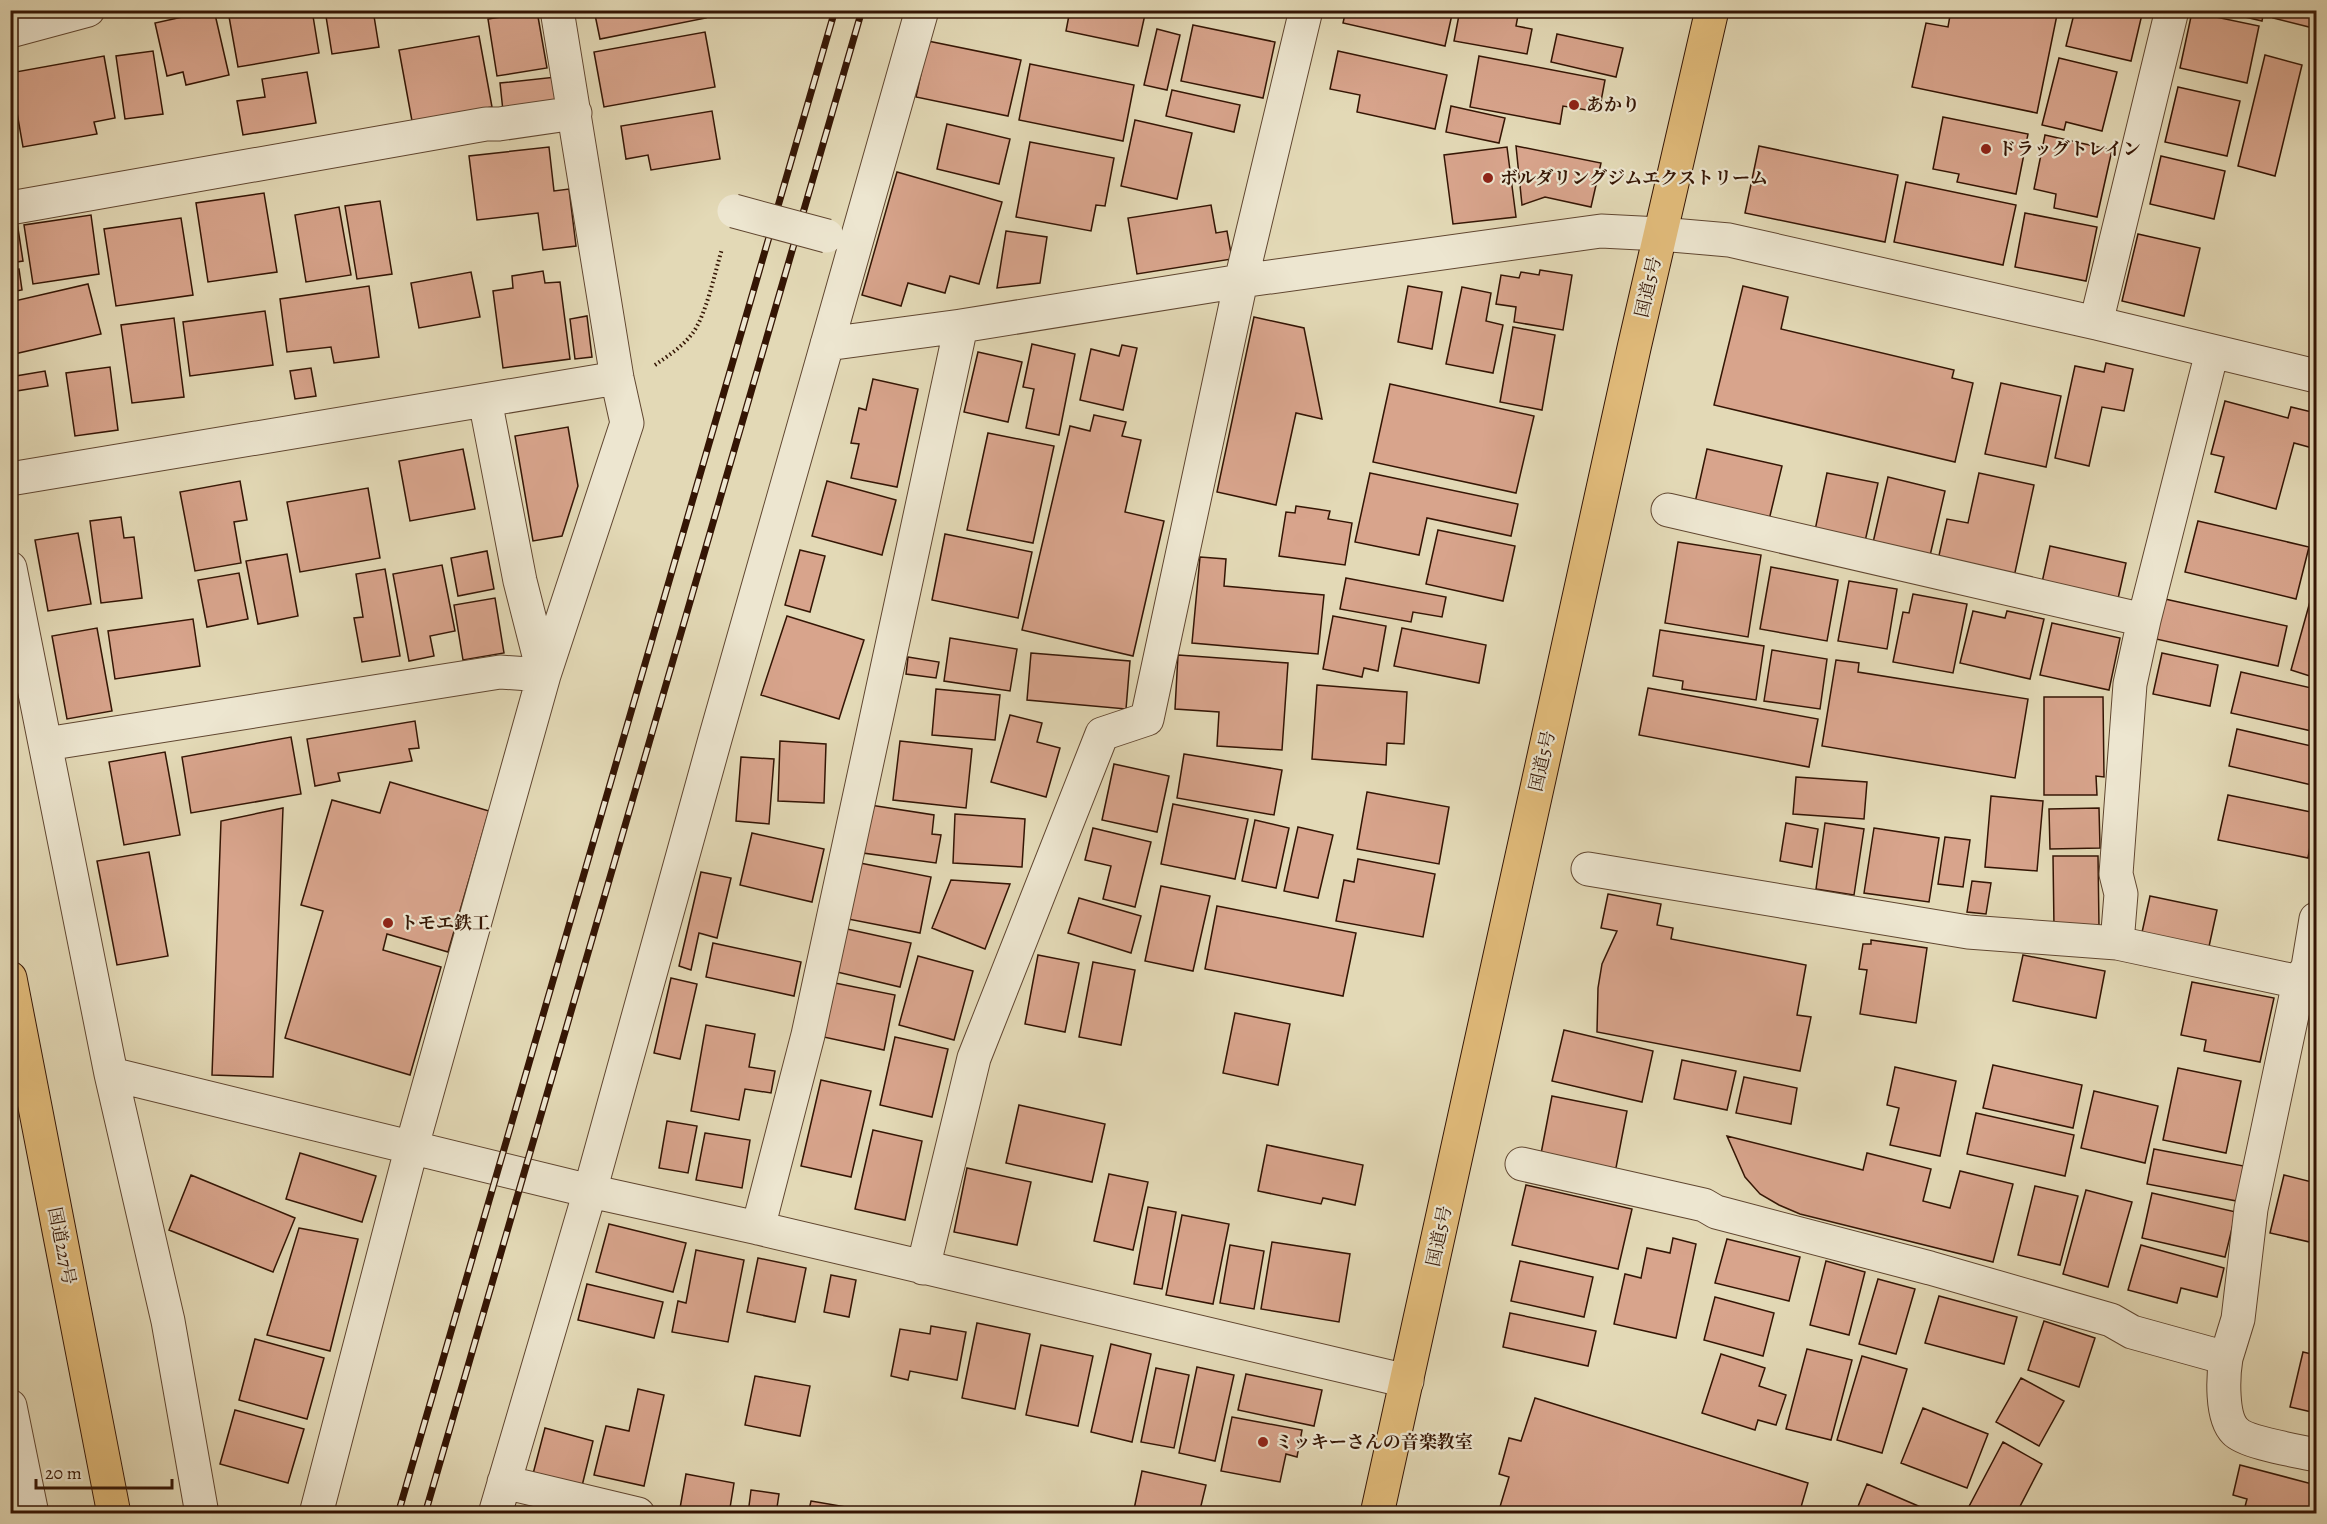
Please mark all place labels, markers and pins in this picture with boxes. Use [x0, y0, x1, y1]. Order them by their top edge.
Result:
place label: あかり [1586, 93, 1640, 117]
marker: あかり [1567, 98, 1581, 112]
place label: ドラッグトレイン [1998, 137, 2141, 161]
marker: ドラッグトレイン [1979, 142, 1993, 156]
place label: ボルダリングジムエクストリーム [1500, 166, 1768, 190]
marker: ボルダリングジムエクストリーム [1481, 171, 1495, 185]
place label: トモエ鉄工 [400, 911, 490, 935]
marker: トモエ鉄工 [381, 916, 395, 930]
place label: ミッキーさんの音楽教室 [1275, 1430, 1473, 1454]
marker: ミッキーさんの音楽教室 [1256, 1435, 1270, 1449]

